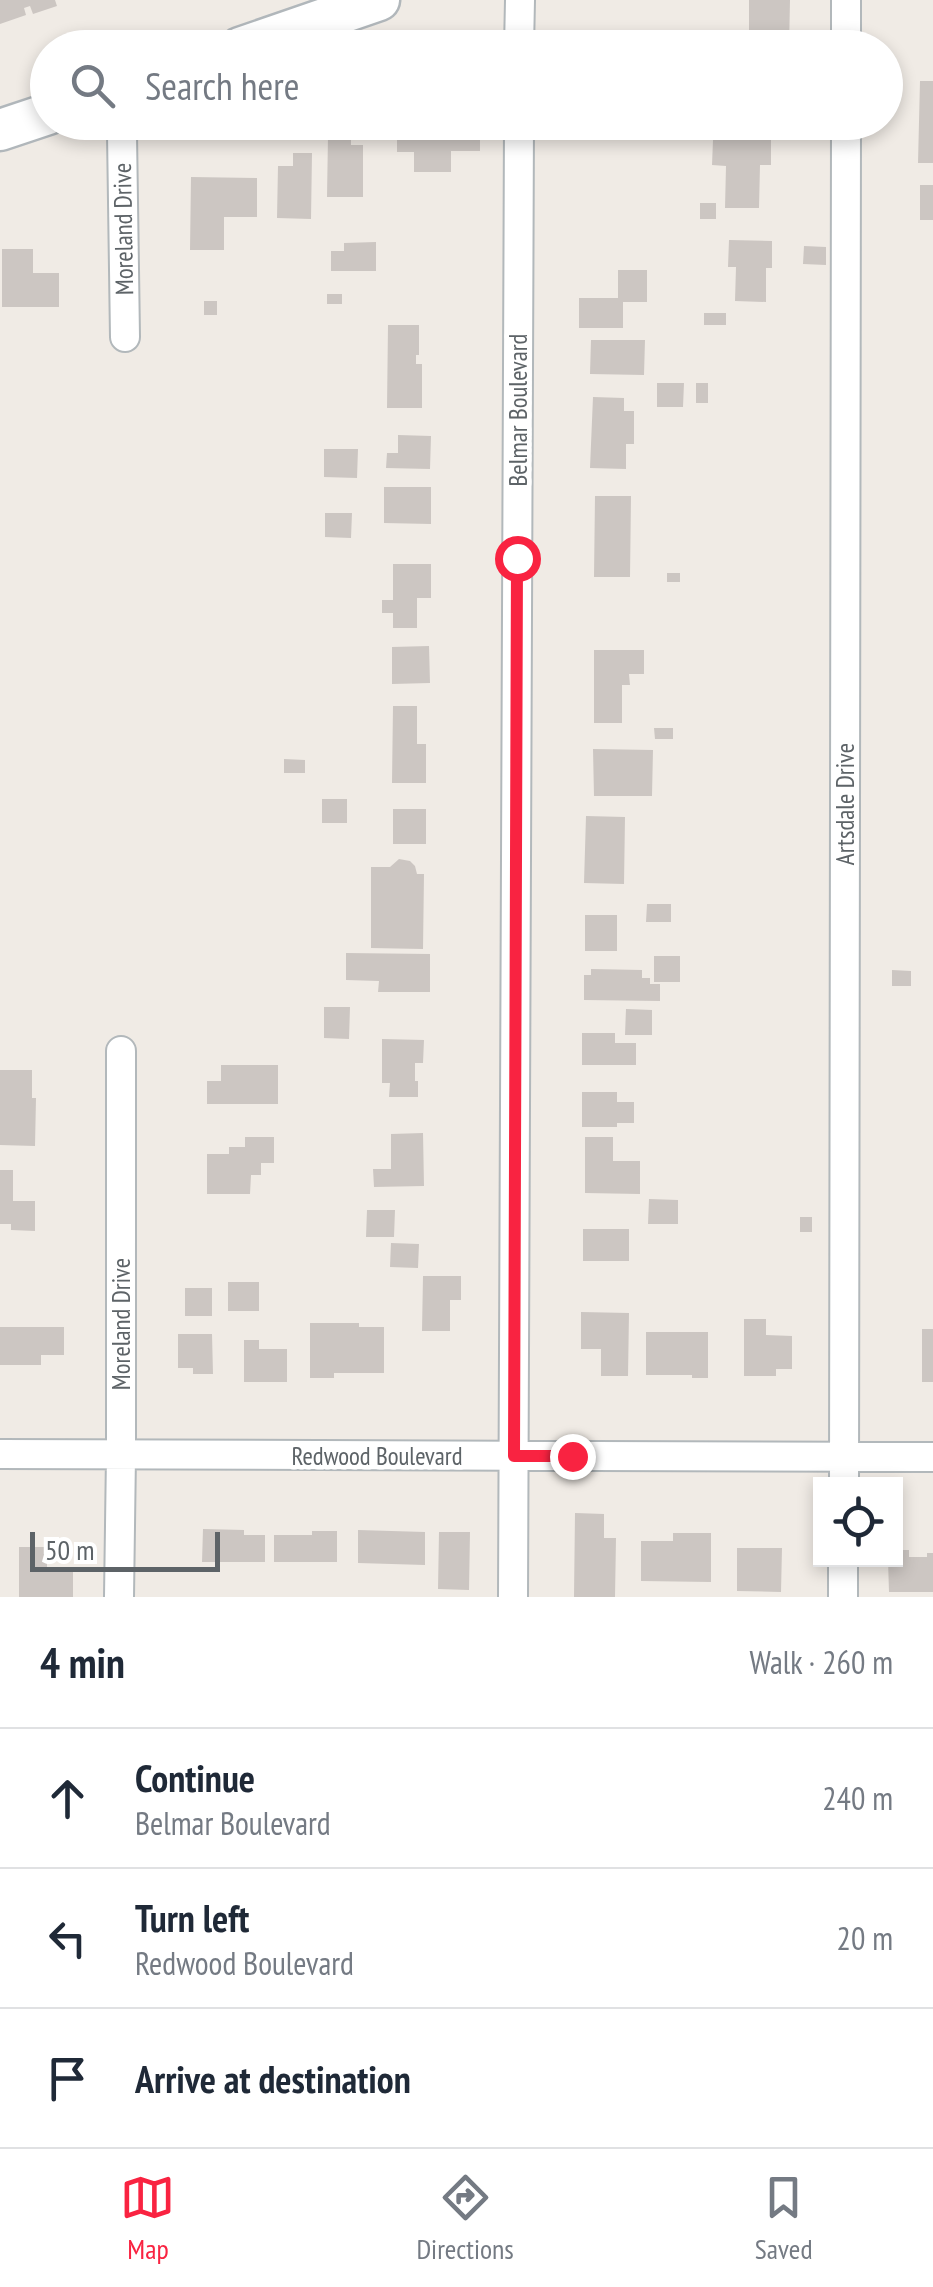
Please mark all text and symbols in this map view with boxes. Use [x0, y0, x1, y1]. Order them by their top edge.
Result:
search box [30, 30, 903, 140]
icon: search [65, 58, 120, 113]
text: Search here [145, 61, 299, 110]
street label: Moreland Drive [106, 163, 140, 295]
street label: Belmar Boulevard [502, 334, 534, 486]
route start [495, 536, 541, 582]
street label: Artsdale Drive [829, 743, 861, 865]
street label: Moreland Drive [105, 1258, 137, 1390]
route end [550, 1434, 596, 1480]
street label: Redwood Boulevard [292, 1440, 462, 1472]
map controls [813, 1477, 903, 1567]
button: locate [813, 1477, 903, 1567]
scale bar [30, 1527, 220, 1572]
text: 50 m [45, 1531, 94, 1568]
text: 4 min [40, 1635, 125, 1690]
text: Walk · 260 m [749, 1641, 893, 1683]
text: Continue [135, 1753, 255, 1802]
icon: ahead [40, 1771, 95, 1826]
text: 240 m [822, 1777, 893, 1819]
text: Belmar Boulevard [135, 1802, 331, 1844]
text: Turn left [135, 1893, 249, 1942]
icon: left [40, 1911, 95, 1966]
text: 20 m [837, 1917, 893, 1959]
text: Redwood Boulevard [135, 1942, 354, 1984]
icon: arrive [40, 2051, 95, 2106]
text: Arrive at destination [135, 2054, 411, 2103]
tab: Map [120, 2170, 175, 2267]
tab: Directions [416, 2170, 514, 2267]
tab: Saved [755, 2170, 813, 2267]

